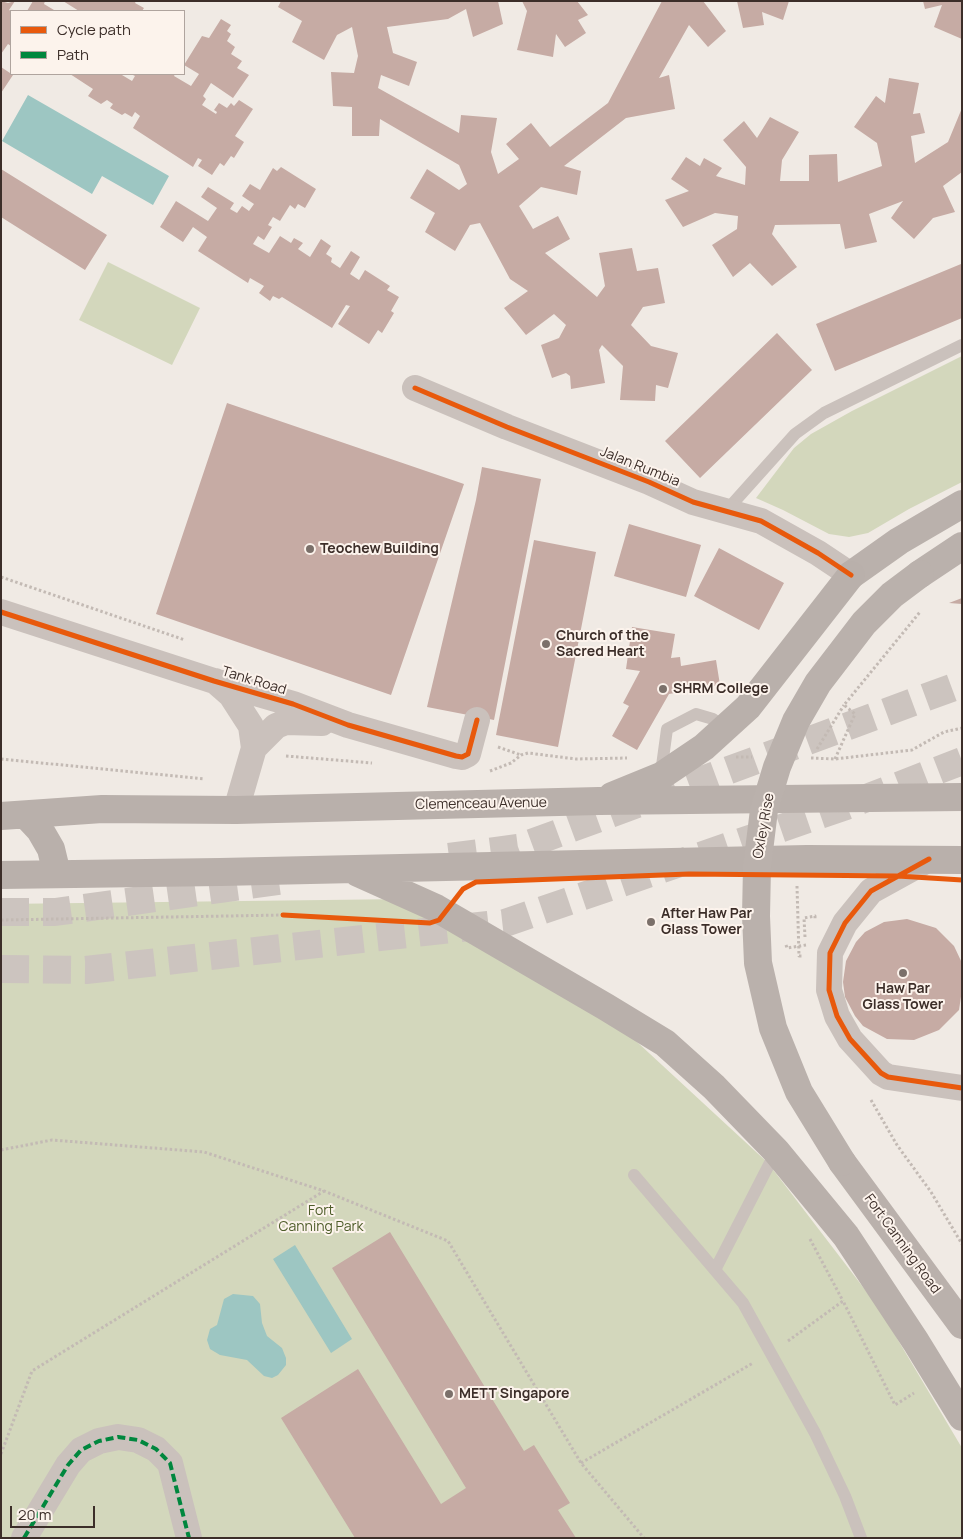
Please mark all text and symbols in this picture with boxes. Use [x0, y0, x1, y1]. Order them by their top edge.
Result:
legend [10, 10, 185, 75]
text: Cycle path [57, 19, 131, 40]
text: Path [57, 44, 89, 65]
street label: Jalan Rumbia [598, 443, 682, 491]
place label: Teochew Building [320, 541, 439, 557]
marker: Teochew Building [304, 543, 316, 555]
place label: Church of the Sacred Heart [556, 628, 649, 660]
marker: Church of the Sacred Heart [540, 638, 552, 650]
street label: Tank Road [220, 663, 288, 699]
place label: SHRM College [673, 681, 769, 697]
marker: SHRM College [657, 683, 669, 695]
street label: Oxley Rise [750, 792, 778, 860]
street label: Clemenceau Avenue [415, 794, 547, 814]
place label: After Haw Par Glass Tower [661, 906, 752, 939]
marker: After Haw Par Glass Tower [645, 916, 657, 928]
marker: Haw Par Glass Tower [897, 967, 909, 979]
place label: Haw Par Glass Tower [863, 981, 943, 1014]
street label: Fort Canning Road [860, 1191, 944, 1297]
park label: Fort Canning Park [279, 1203, 363, 1236]
place label: METT Singapore [459, 1386, 570, 1402]
marker: METT Singapore [443, 1388, 455, 1400]
scale bar [12, 1496, 98, 1528]
text: 20 m [18, 1504, 51, 1525]

